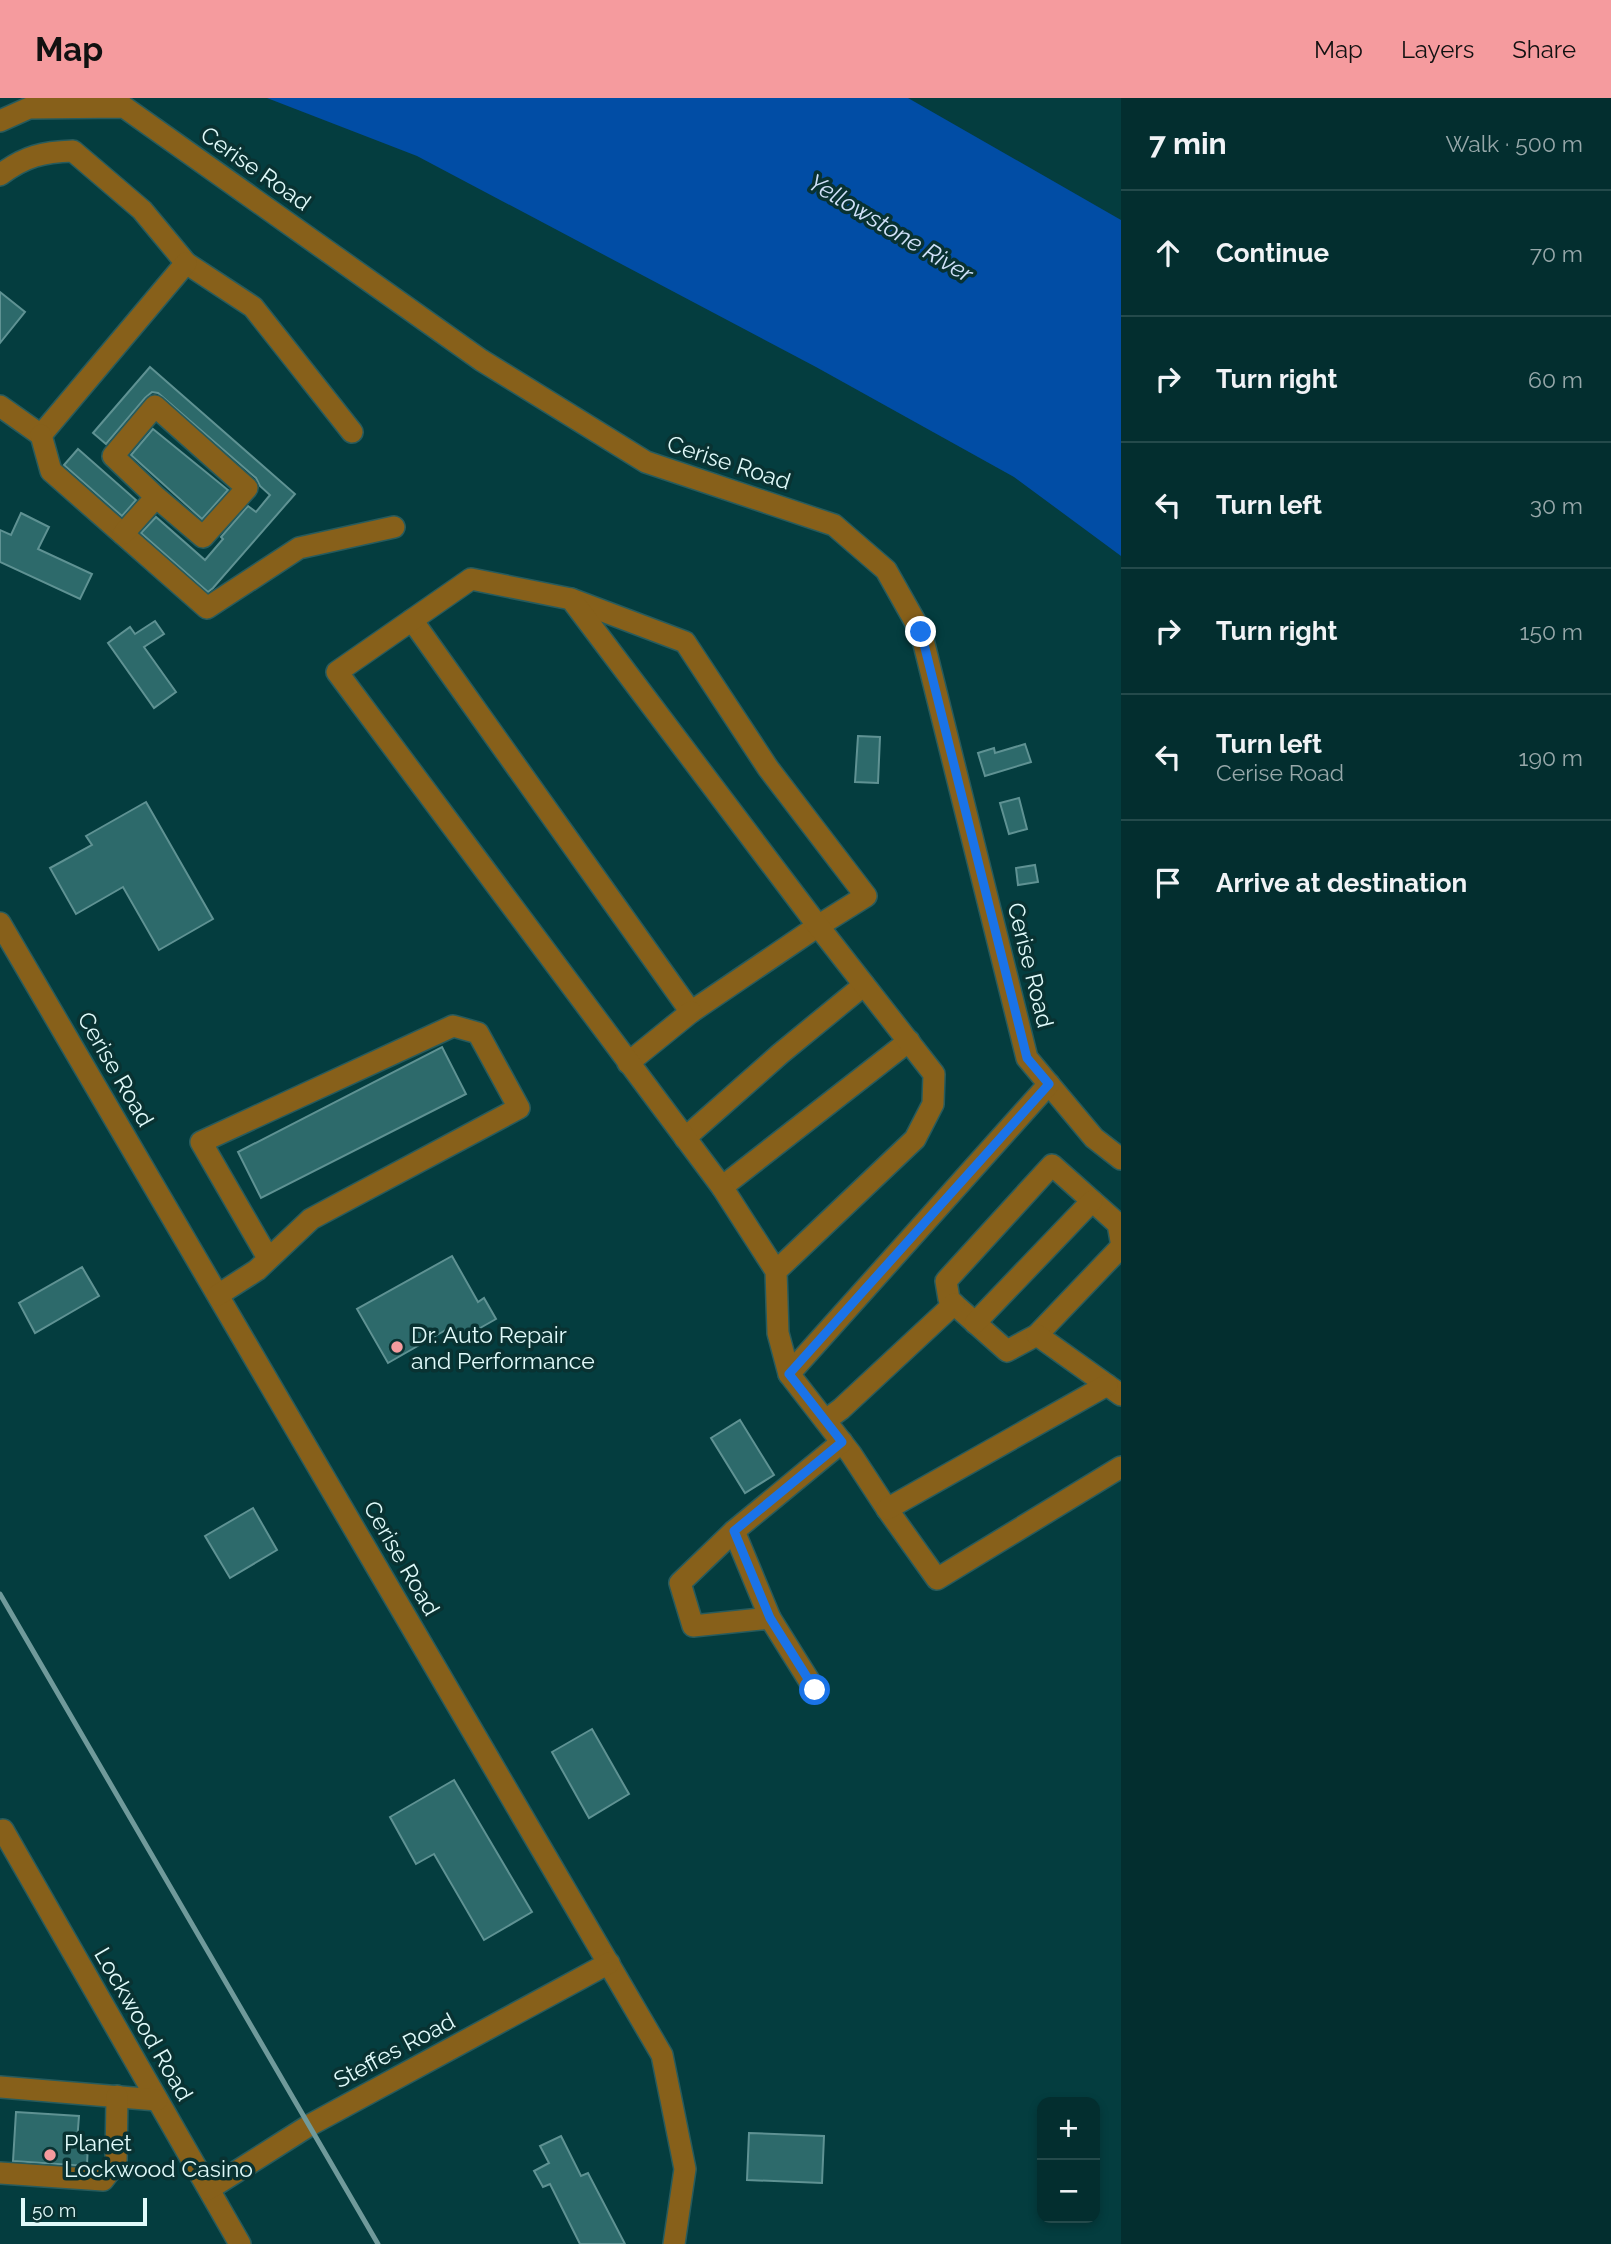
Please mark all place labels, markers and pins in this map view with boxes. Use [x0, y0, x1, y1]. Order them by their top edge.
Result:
place label: Dr. Auto Repair and Performance [411, 1321, 595, 1374]
marker: Dr. Auto Repair and Performance [389, 1339, 405, 1355]
place label: Planet Lockwood Casino [64, 2129, 253, 2182]
marker: Planet Lockwood Casino [42, 2147, 58, 2163]

